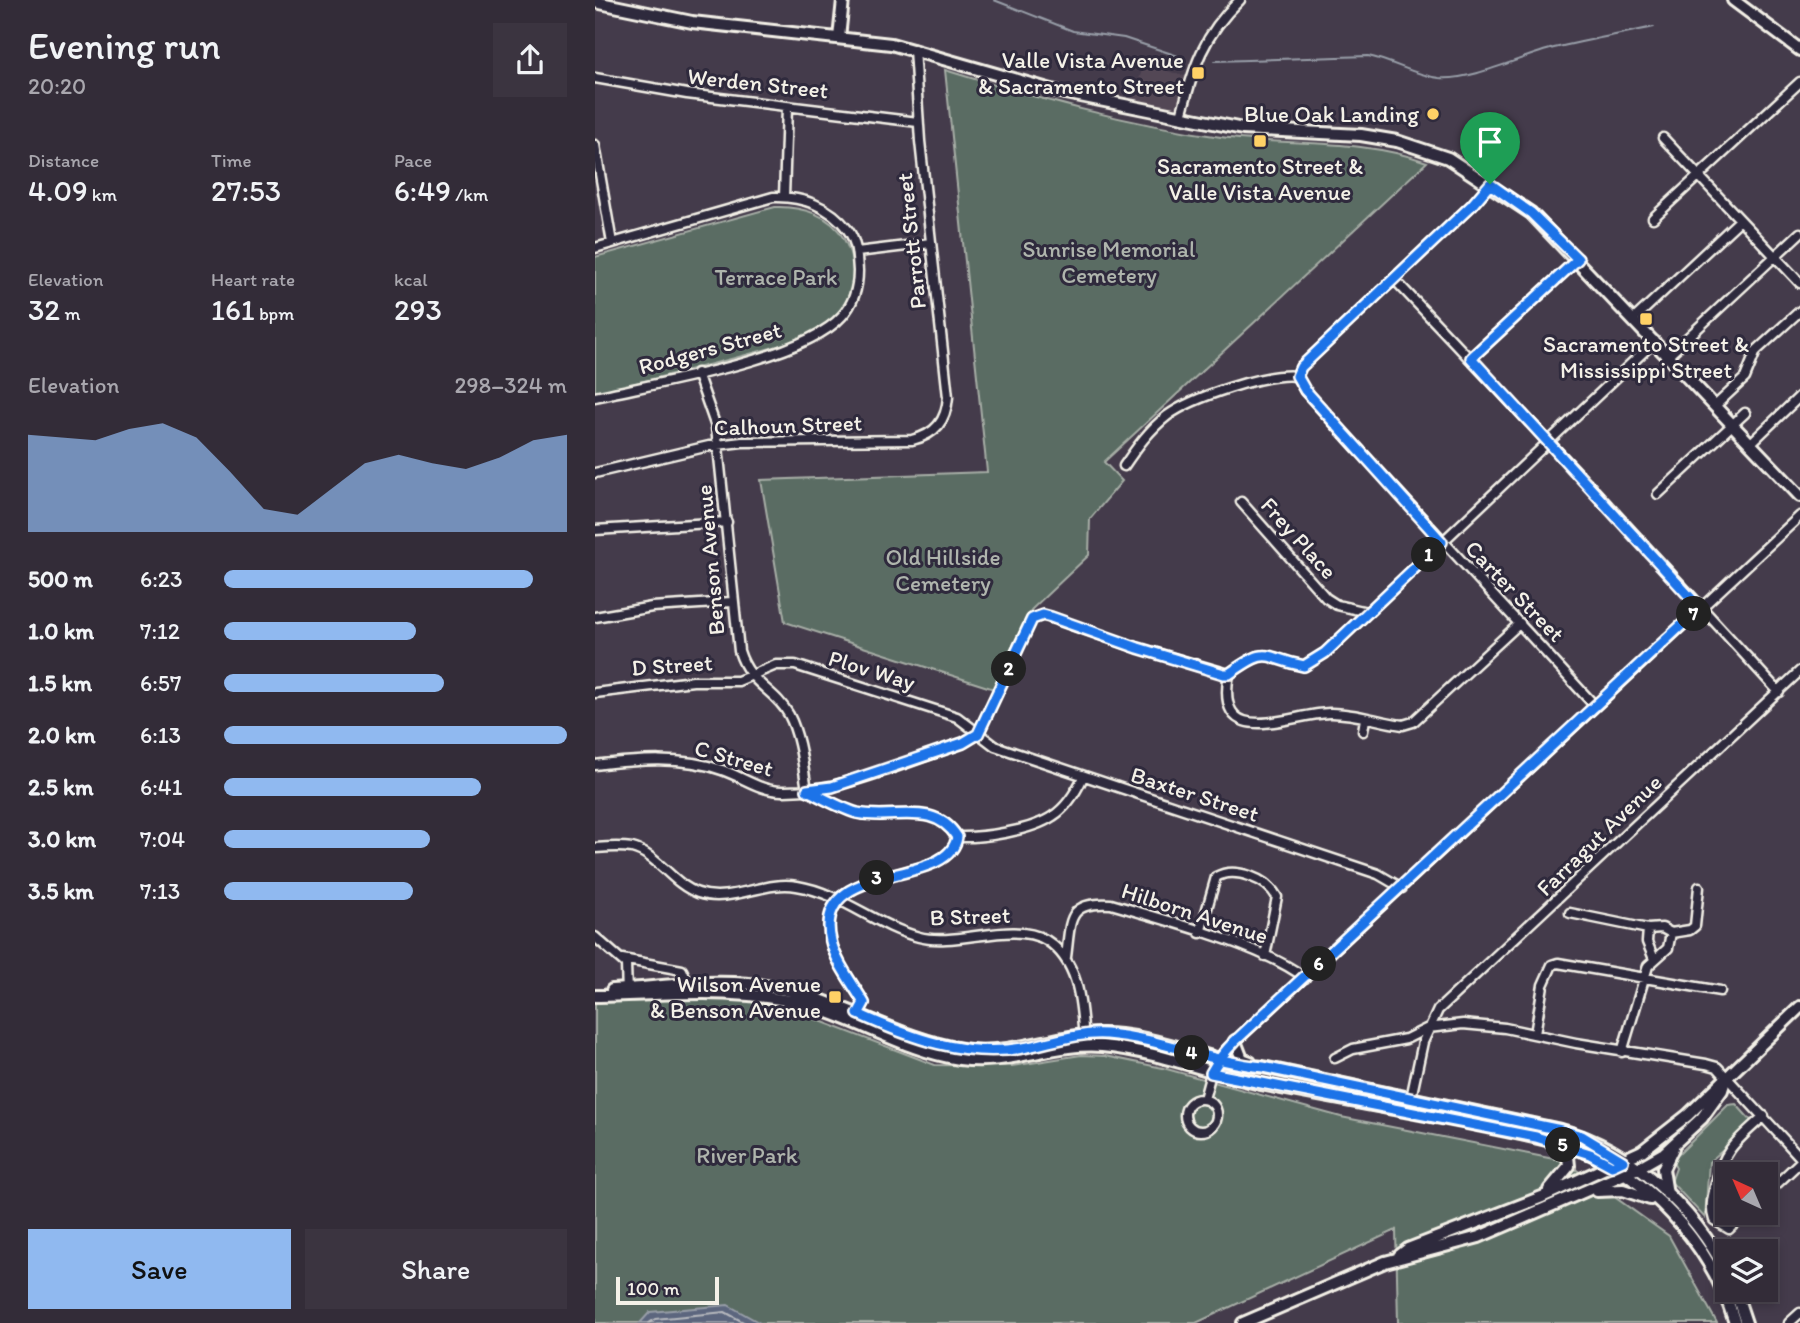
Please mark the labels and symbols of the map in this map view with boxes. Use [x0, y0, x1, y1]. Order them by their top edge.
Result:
place label: Valle Vista Avenue & Sacramento Street [978, 46, 1184, 100]
street label: Werden Street [686, 62, 830, 104]
marker: Valle Vista Avenue & Sacramento Street [1190, 65, 1206, 81]
place label: Blue Oak Landing [1244, 100, 1419, 128]
marker: Blue Oak Landing [1425, 106, 1441, 122]
pin [1460, 112, 1520, 184]
marker: Sacramento Street & Valle Vista Avenue [1252, 133, 1268, 149]
place label: Sacramento Street & Valle Vista Avenue [1157, 152, 1363, 206]
street label: Parrott Street [890, 171, 932, 310]
park label: Sunrise Memorial Cemetery [1023, 235, 1196, 289]
park label: Terrace Park [714, 263, 838, 291]
marker: Sacramento Street & Mississippi Street [1638, 311, 1654, 327]
street label: Rodgers Street [636, 316, 784, 380]
place label: Sacramento Street & Mississippi Street [1543, 330, 1749, 384]
street label: Calhoun Street [713, 408, 863, 442]
street label: Benson Avenue [689, 484, 731, 636]
street label: Frey Place [1255, 491, 1343, 585]
street label: Carter Street [1460, 534, 1571, 648]
pin: 1 [1411, 538, 1447, 572]
park label: Old Hillside Cemetery [885, 543, 1001, 597]
pin: 7 [1677, 596, 1711, 632]
street label: Plov Way [825, 644, 919, 696]
street label: D Street [631, 648, 714, 682]
pin: 2 [991, 652, 1027, 686]
street label: C Street [691, 733, 777, 783]
street label: Baxter Street [1127, 760, 1263, 828]
street label: Farragut Avenue [1530, 768, 1668, 902]
pin: 3 [859, 860, 895, 896]
street label: Hilborn Avenue [1118, 876, 1272, 950]
street label: B Street [929, 901, 1011, 931]
pin: 6 [1301, 946, 1337, 982]
place label: Wilson Avenue & Benson Avenue [650, 970, 821, 1024]
marker: Wilson Avenue & Benson Avenue [827, 989, 843, 1005]
pin: 4 [1175, 1036, 1209, 1070]
pin: 5 [1545, 1128, 1581, 1162]
park label: River Park [696, 1141, 798, 1169]
north arrow [1715, 1162, 1778, 1225]
scale bar [616, 1274, 719, 1306]

